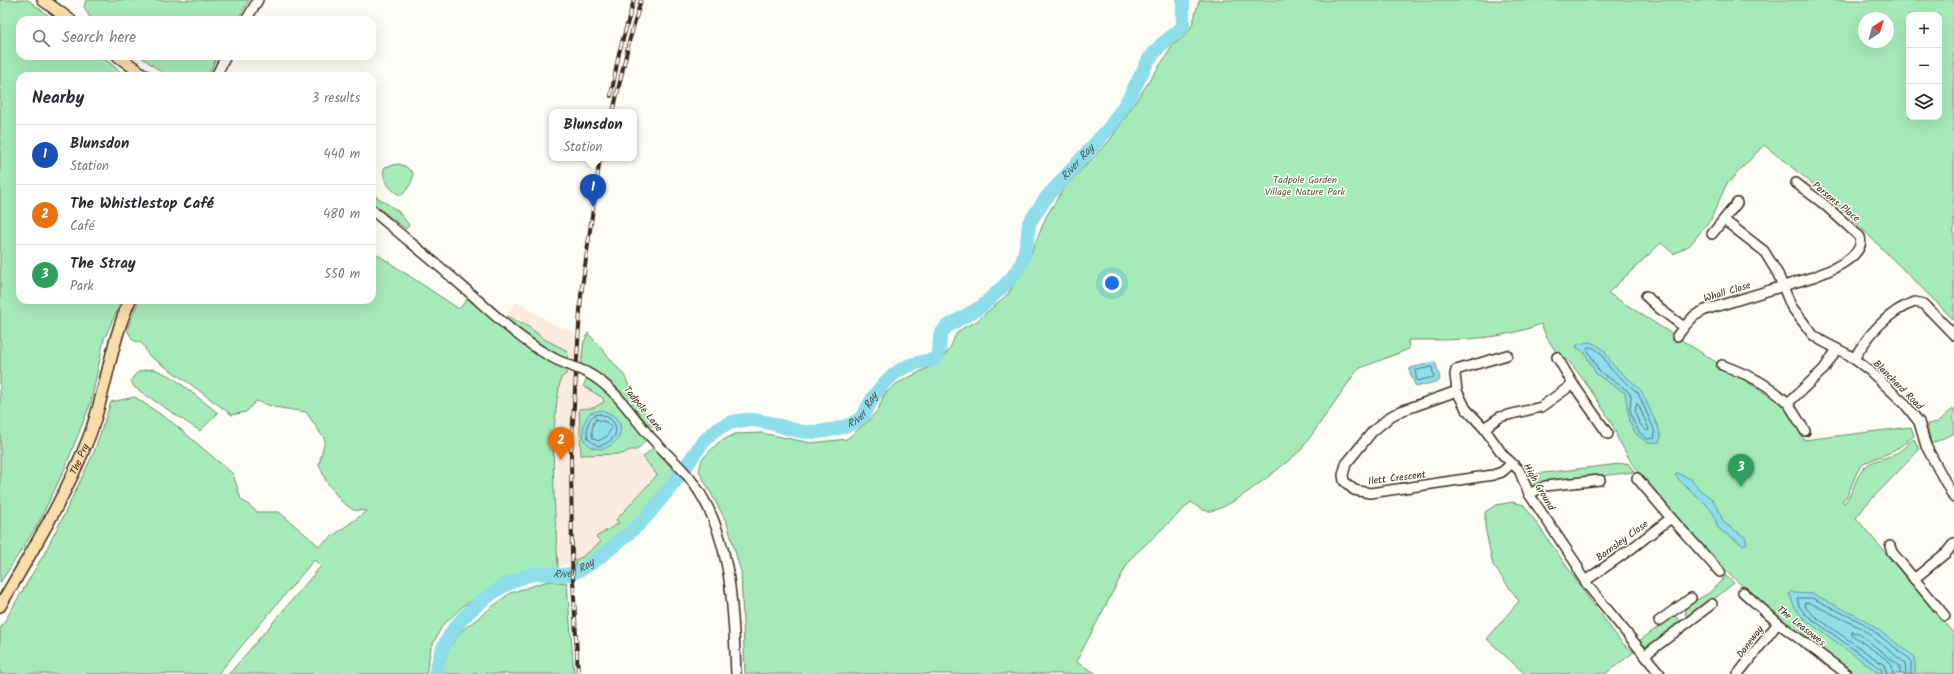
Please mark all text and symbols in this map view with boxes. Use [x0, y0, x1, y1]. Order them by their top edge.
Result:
north arrow [1858, 12, 1894, 48]
map controls [1906, 12, 1942, 120]
button: + [1906, 12, 1942, 48]
search box [16, 16, 376, 60]
text: Search here [62, 26, 136, 50]
icon: search [30, 27, 52, 49]
button: − [1906, 48, 1942, 84]
button: layers [1906, 84, 1942, 120]
text: Nearby [32, 85, 84, 112]
text: 3 results [312, 88, 360, 109]
popup [549, 109, 637, 161]
text: Blunsdon [563, 113, 623, 137]
text: Blunsdon [70, 132, 129, 156]
text: Station [563, 137, 602, 158]
water label: River Ray [1057, 139, 1100, 185]
text: 1 [43, 144, 47, 165]
text: 440 m [324, 144, 360, 165]
text: Station [70, 156, 109, 177]
park label: Tadpole Garden Village Nature Park [1265, 172, 1346, 200]
pin: 1 [580, 174, 606, 207]
street label: Parsons Place [1809, 178, 1864, 227]
text: The Whistlestop Café [70, 192, 214, 216]
text: 2 [41, 204, 49, 225]
text: 480 m [323, 204, 360, 225]
text: Café [70, 216, 94, 237]
text: The Stray [70, 252, 136, 276]
text: 3 [41, 264, 49, 285]
text: 550 m [324, 264, 360, 285]
your location [1102, 273, 1122, 293]
text: Park [70, 276, 94, 297]
street label: Whall Close [1701, 277, 1753, 307]
street label: Blanchard Road [1869, 356, 1928, 415]
street label: Tadpole Lane [619, 382, 667, 436]
water label: River Ray [844, 387, 884, 434]
pin: 2 [548, 427, 574, 460]
street label: The Pry [66, 441, 94, 478]
pin: 3 [1728, 454, 1754, 487]
street label: High Ground [1519, 460, 1560, 515]
street label: Ilett Crescent [1367, 467, 1427, 489]
street label: Barnsley Close [1592, 516, 1652, 566]
water label: River Ray [552, 553, 600, 584]
street label: The Leasowes [1773, 602, 1829, 651]
street label: Daneway [1732, 622, 1768, 662]

